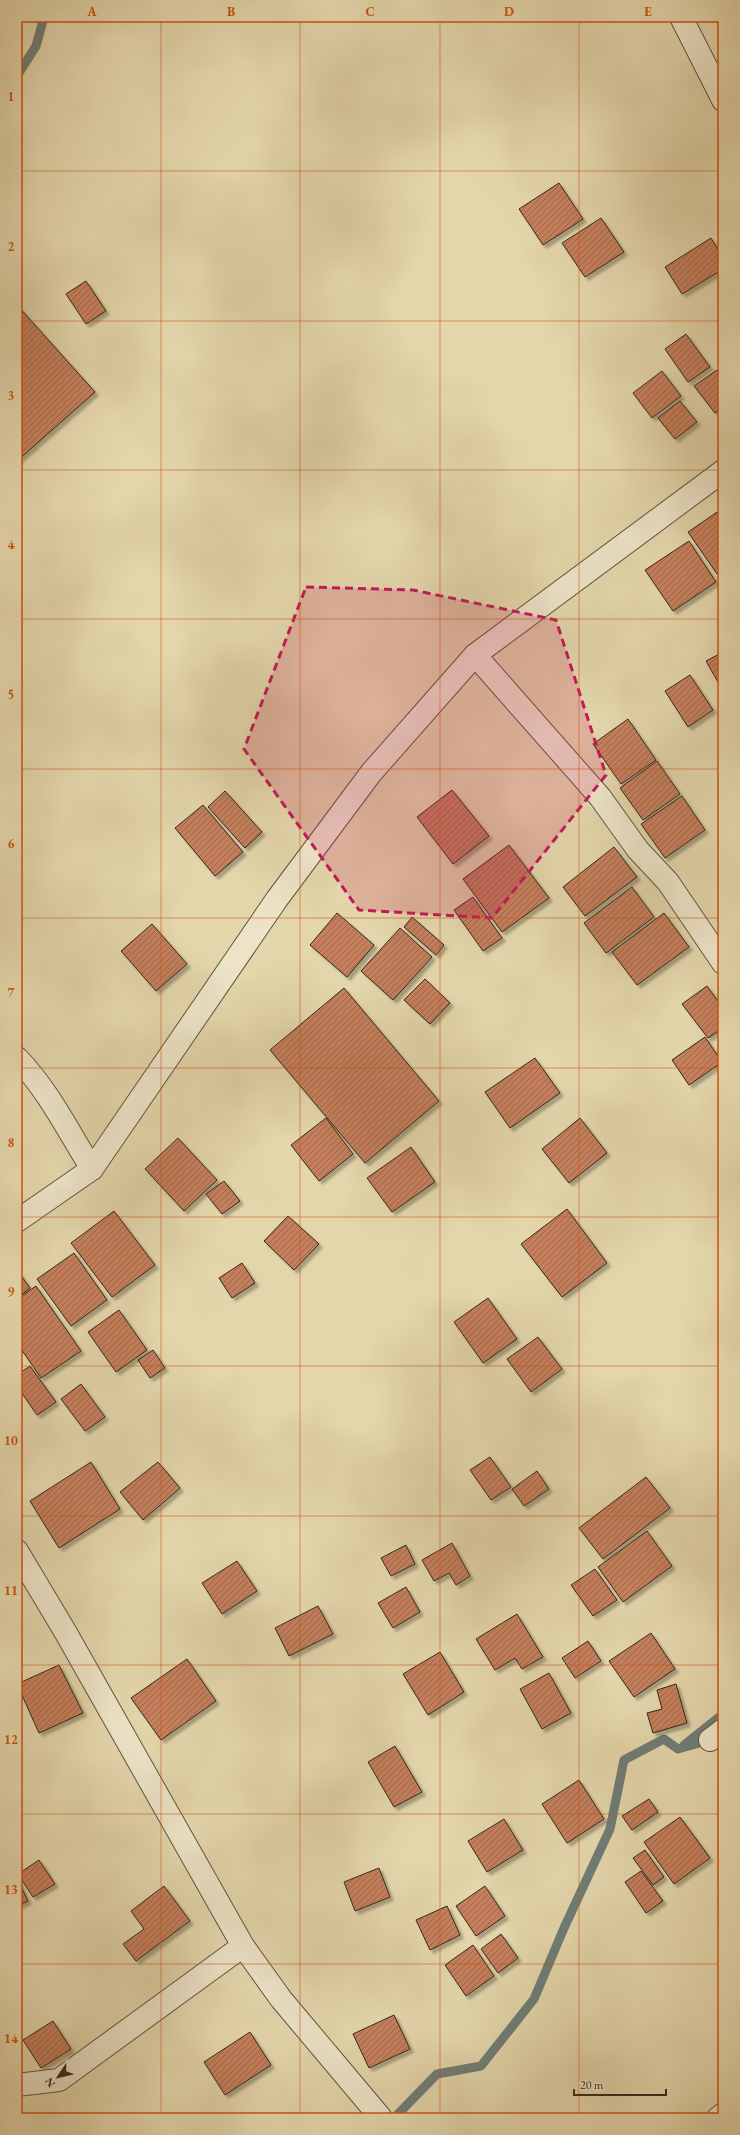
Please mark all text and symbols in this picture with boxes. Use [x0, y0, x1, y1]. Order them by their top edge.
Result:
text: A [86, 3, 97, 20]
text: B [227, 3, 235, 20]
text: C [365, 3, 375, 20]
text: D [504, 3, 514, 20]
text: E [644, 3, 652, 20]
text: 1 [8, 88, 15, 105]
text: 2 [8, 238, 15, 255]
text: 3 [8, 387, 15, 404]
text: 4 [8, 536, 15, 553]
text: 5 [8, 686, 14, 703]
text: 6 [8, 835, 15, 852]
text: 7 [8, 984, 15, 1001]
text: 8 [8, 1134, 15, 1151]
text: 9 [8, 1283, 15, 1300]
text: 10 [4, 1432, 18, 1449]
text: 11 [4, 1582, 18, 1599]
text: 12 [4, 1731, 18, 1748]
text: 13 [4, 1881, 18, 1898]
text: 14 [4, 2030, 18, 2047]
north arrow [38, 2057, 78, 2097]
scale bar [574, 2071, 666, 2097]
text: N [41, 2075, 58, 2090]
text: 20 m [580, 2077, 604, 2093]

